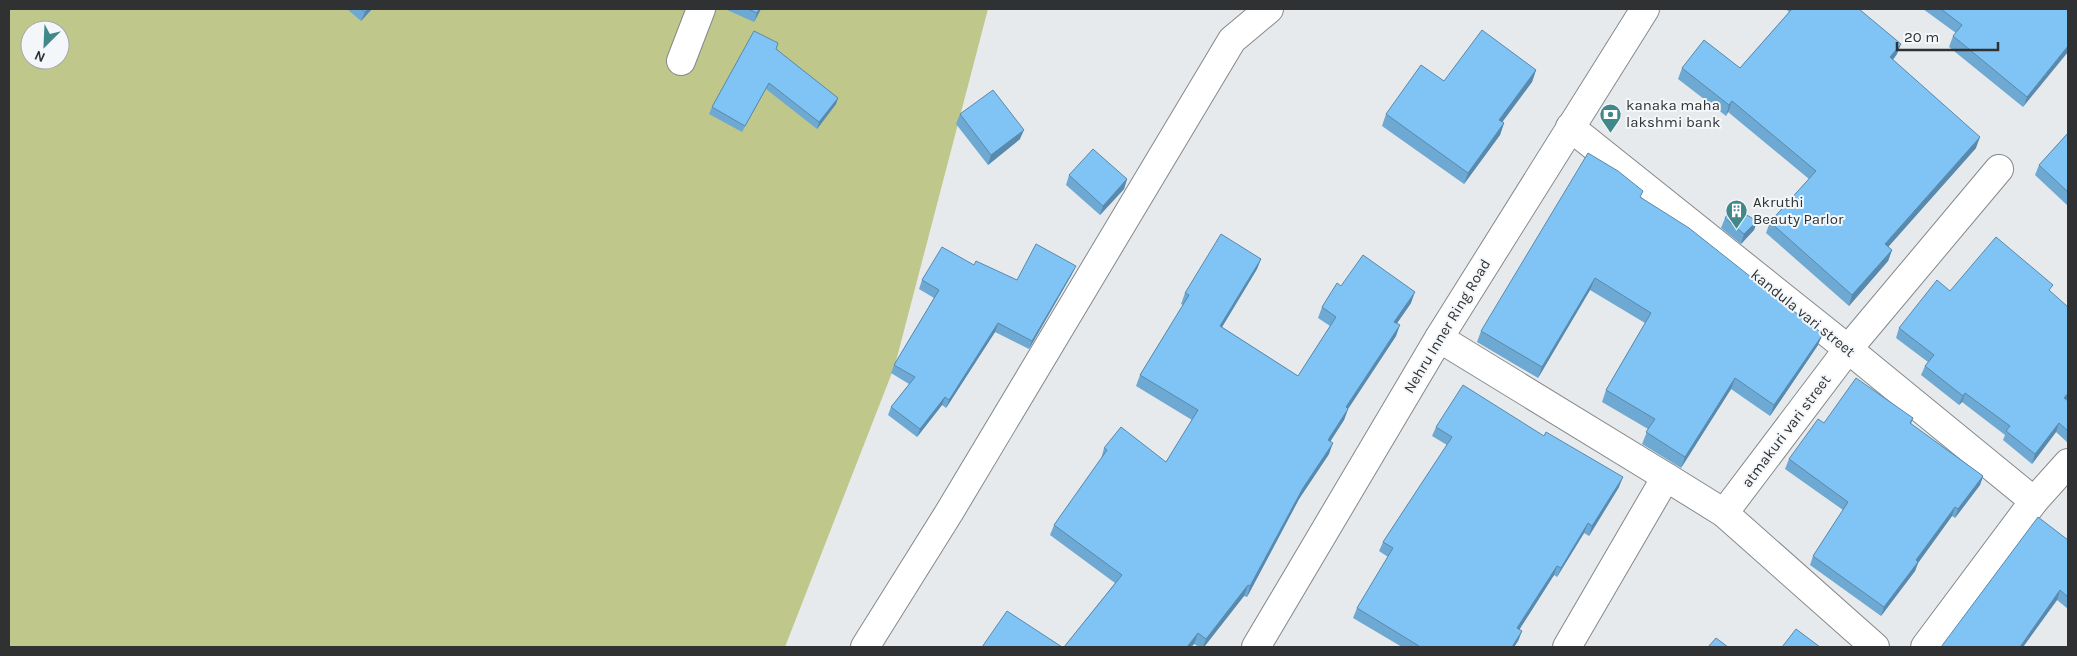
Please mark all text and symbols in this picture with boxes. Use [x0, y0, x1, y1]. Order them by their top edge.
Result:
north arrow [20, 20, 70, 70]
scale bar [1897, 20, 1998, 52]
text: 20 m [1904, 28, 1939, 46]
text: N [32, 47, 48, 66]
place label: kanaka maha lakshmi bank [1626, 96, 1721, 131]
bank icon: kanaka maha lakshmi bank [1598, 102, 1622, 133]
place label: Akruthi Beauty Parlor [1753, 193, 1844, 228]
building icon: Akruthi Beauty Parlor [1725, 199, 1749, 230]
street label: Nehru Inner Ring Road [1400, 256, 1494, 396]
street label: kandula vari street [1747, 265, 1859, 361]
street label: atmakuri vari street [1738, 371, 1834, 491]

